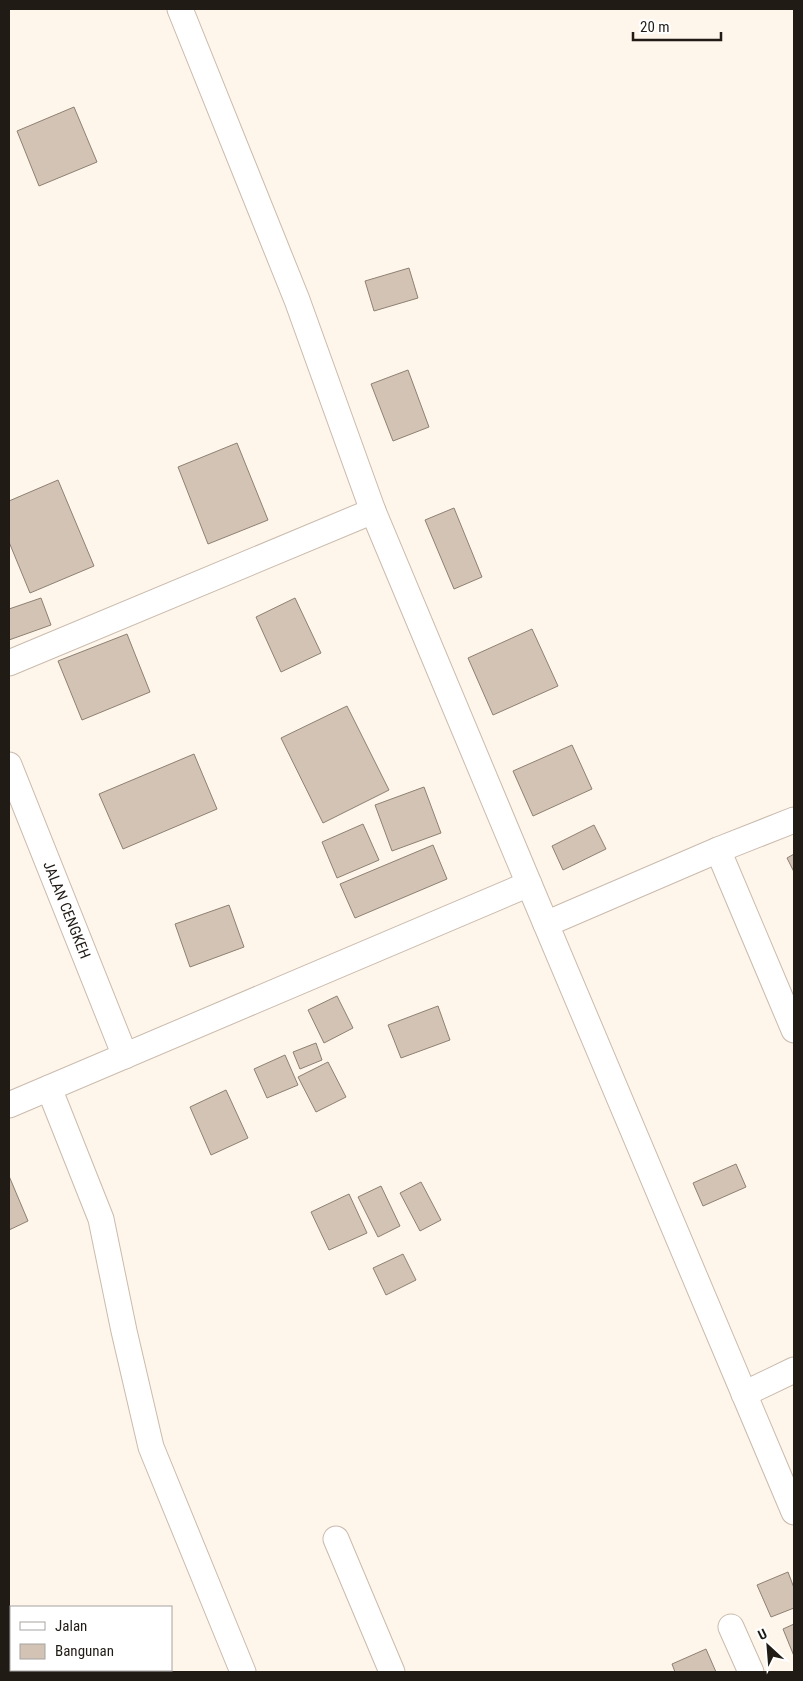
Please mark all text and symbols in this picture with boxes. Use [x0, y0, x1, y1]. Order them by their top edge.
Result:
scale bar [633, 10, 720, 42]
text: 20 m [640, 18, 670, 36]
street label: JALAN CENGKEH [39, 858, 94, 961]
legend [10, 1606, 172, 1671]
text: Jalan [55, 1617, 87, 1635]
north arrow [743, 1621, 793, 1671]
text: U [755, 1625, 769, 1643]
text: Bangunan [55, 1642, 114, 1660]

